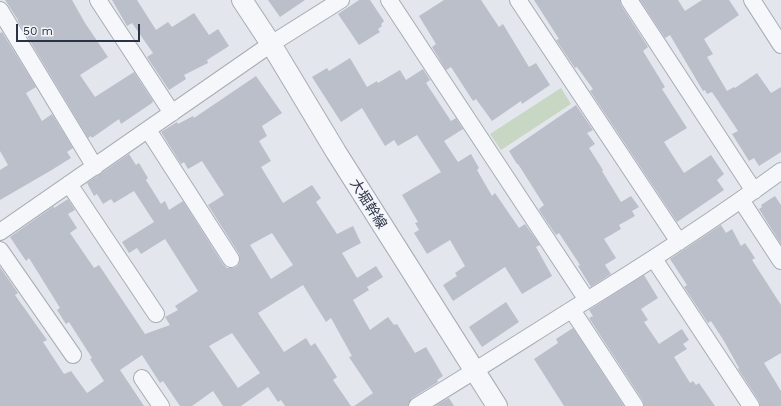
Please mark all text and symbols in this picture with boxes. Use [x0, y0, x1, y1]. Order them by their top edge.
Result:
scale bar [18, 16, 142, 42]
text: 50 m [23, 24, 53, 38]
street label: 大堀幹線 [346, 176, 390, 232]

